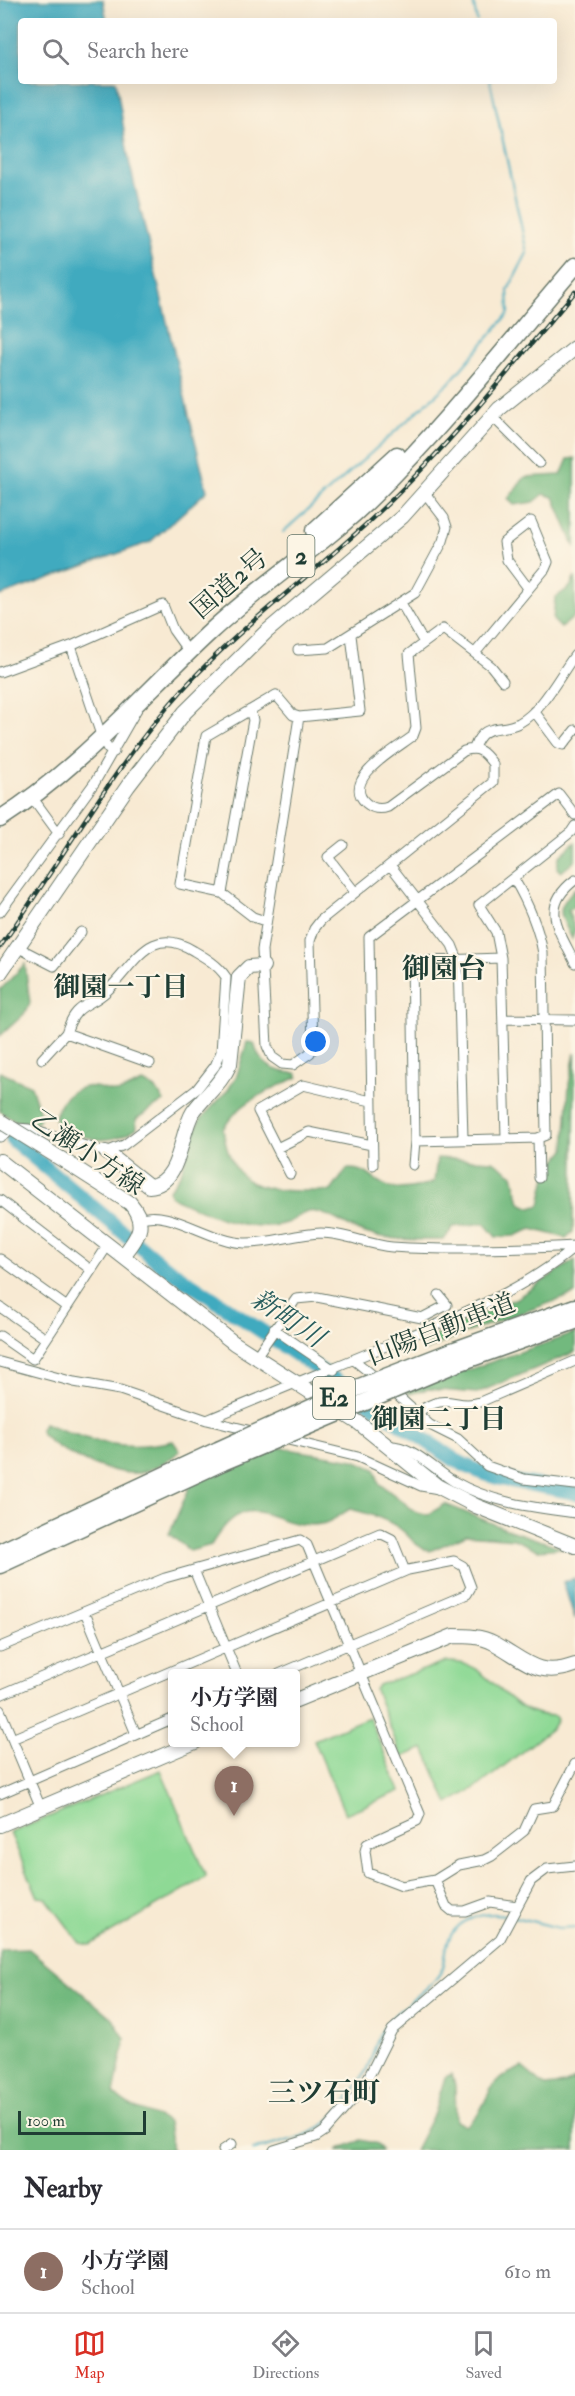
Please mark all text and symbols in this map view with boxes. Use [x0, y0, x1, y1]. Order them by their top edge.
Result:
search box [18, 18, 557, 84]
icon: search [39, 35, 72, 68]
text: Search here [87, 37, 189, 65]
road number: 2 [288, 535, 314, 577]
street label: 国道2号 [185, 542, 275, 626]
district label: 御園台 [402, 952, 486, 987]
district label: 御園一丁目 [54, 971, 189, 1004]
your location [301, 1027, 330, 1056]
street label: 乙瀬小方線 [25, 1103, 150, 1202]
water label: 新町川 [245, 1282, 333, 1356]
street label: 山陽自動車道 [363, 1287, 520, 1373]
road number: E2 [313, 1377, 355, 1419]
district label: 御園二丁目 [372, 1403, 507, 1436]
popup [168, 1669, 300, 1747]
text: 小方学園 [190, 1684, 278, 1712]
text: School [190, 1712, 244, 1737]
pin: 1 [214, 1766, 254, 1816]
district label: 三ツ石町 [268, 2076, 380, 2111]
scale bar [18, 2108, 146, 2136]
text: 100 m [27, 2111, 65, 2131]
text: Nearby [24, 2173, 102, 2205]
text: 小方学園 [81, 2247, 169, 2275]
text: 1 [40, 2259, 47, 2284]
text: 610 m [504, 2259, 551, 2284]
text: School [81, 2275, 135, 2300]
tab: Map [73, 2327, 106, 2383]
tab: Directions [252, 2327, 319, 2383]
tab: Saved [465, 2327, 502, 2383]

